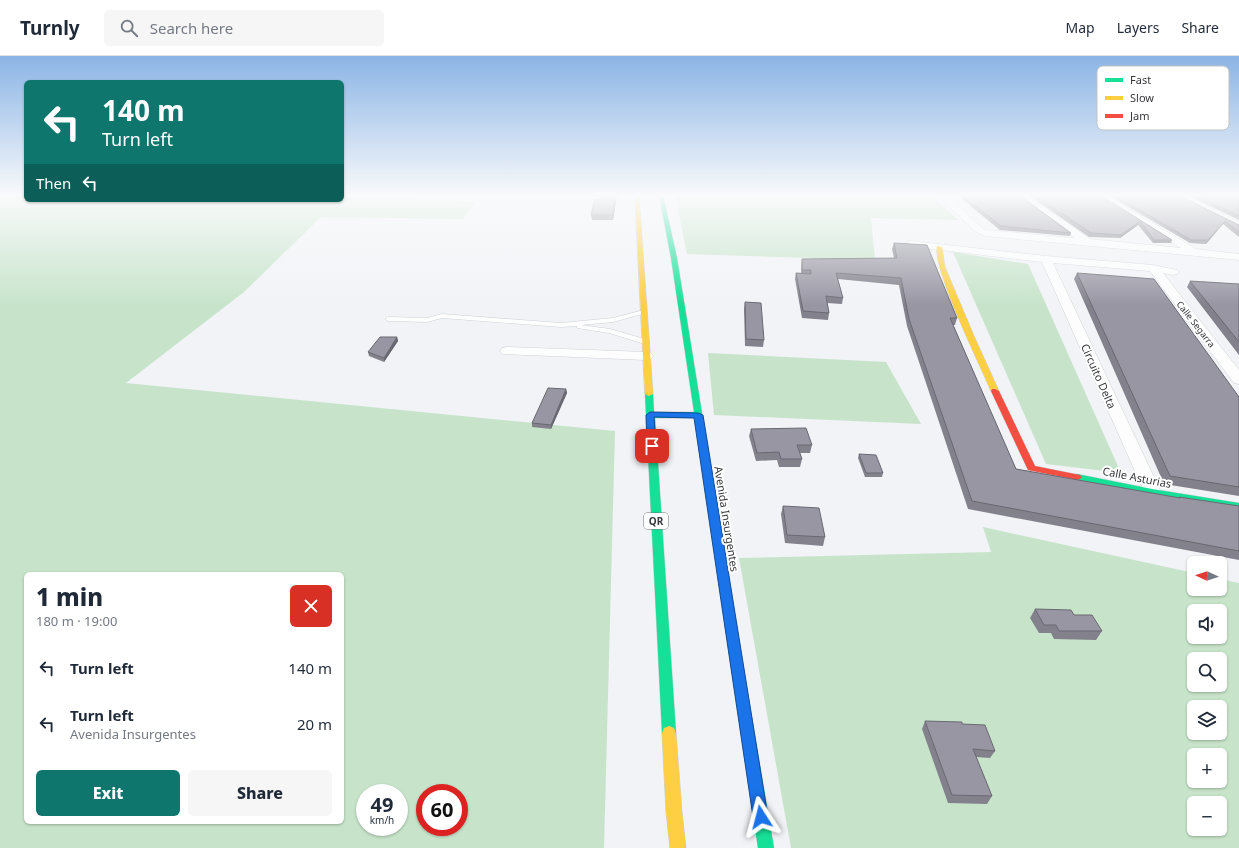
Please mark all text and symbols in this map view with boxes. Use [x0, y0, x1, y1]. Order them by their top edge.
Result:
search box [104, 10, 384, 46]
text: Turnly [20, 15, 80, 41]
icon: search [118, 17, 140, 39]
text: Search here [150, 18, 233, 38]
text: Map [1066, 18, 1095, 37]
text: Layers [1117, 18, 1159, 37]
text: Share [1181, 18, 1219, 37]
legend [1097, 66, 1229, 130]
text: Fast [1130, 72, 1151, 87]
text: Slow [1130, 90, 1154, 105]
text: 140 m [102, 91, 185, 129]
icon: left [36, 96, 88, 148]
text: Jam [1129, 108, 1149, 123]
text: Turn left [102, 127, 173, 151]
icon: left [79, 172, 101, 194]
text: Then [36, 173, 71, 193]
street label: Calle Segarra [1174, 298, 1218, 350]
street label: Circuito Delta [1078, 341, 1120, 411]
pin [635, 429, 669, 463]
icon: arrive [641, 435, 663, 457]
street label: Calle Asturias [1101, 463, 1173, 491]
street label: Avenida Insurgentes [711, 465, 743, 573]
road number: QR [644, 513, 668, 529]
north arrow [1187, 556, 1227, 596]
map controls [1187, 556, 1227, 836]
text: 1 min [36, 580, 103, 613]
button: close [290, 585, 332, 627]
button: sound [1187, 604, 1227, 644]
text: 180 m · 19:00 [36, 612, 117, 630]
button: search [1187, 652, 1227, 692]
icon: left [36, 657, 58, 679]
text: Turn left [70, 658, 134, 678]
text: 140 m [288, 658, 332, 678]
button: layers [1187, 700, 1227, 740]
text: Turn left [70, 705, 134, 725]
icon: left [36, 713, 58, 735]
text: 20 m [297, 714, 332, 734]
text: Avenida Insurgentes [70, 725, 196, 743]
button: + [1187, 748, 1227, 788]
button: Exit [36, 770, 180, 816]
button: Share [188, 770, 332, 816]
speed limit sign: 60 [416, 784, 468, 836]
text: 49 [371, 791, 393, 818]
position arrow [740, 796, 782, 838]
button: − [1187, 796, 1227, 836]
text: km/h [370, 813, 394, 827]

